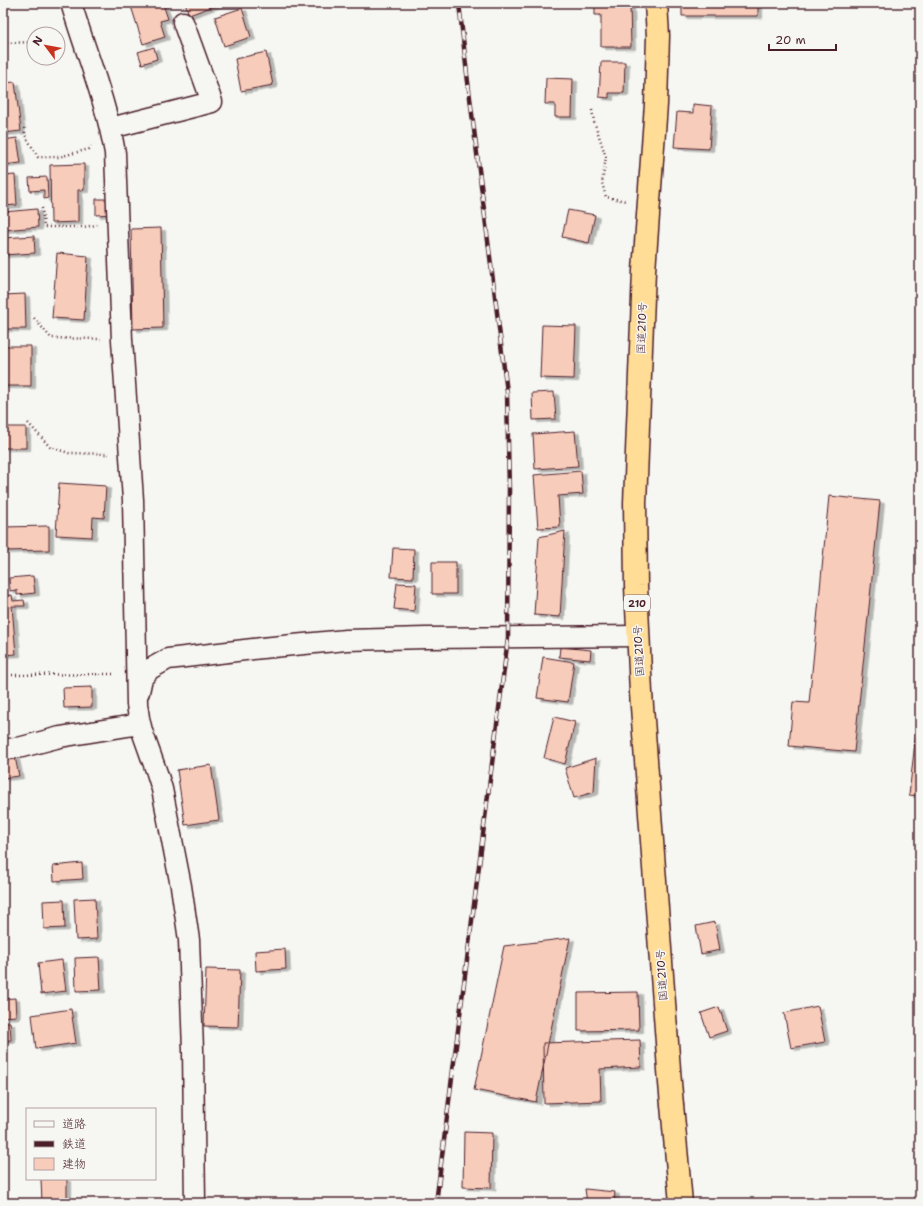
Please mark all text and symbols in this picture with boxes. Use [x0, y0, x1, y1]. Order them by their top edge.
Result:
north arrow [26, 26, 66, 66]
scale bar [769, 26, 836, 52]
text: 20 m [775, 32, 806, 48]
text: N [29, 33, 47, 49]
street label: 国道210号 [634, 302, 650, 354]
road number: 210 [624, 595, 650, 611]
street label: 国道210号 [630, 625, 648, 677]
street label: 国道210号 [653, 948, 671, 1002]
legend [26, 1108, 156, 1180]
text: 道路 [62, 1116, 86, 1132]
text: 鉄道 [62, 1136, 86, 1152]
text: 建物 [62, 1156, 86, 1172]

